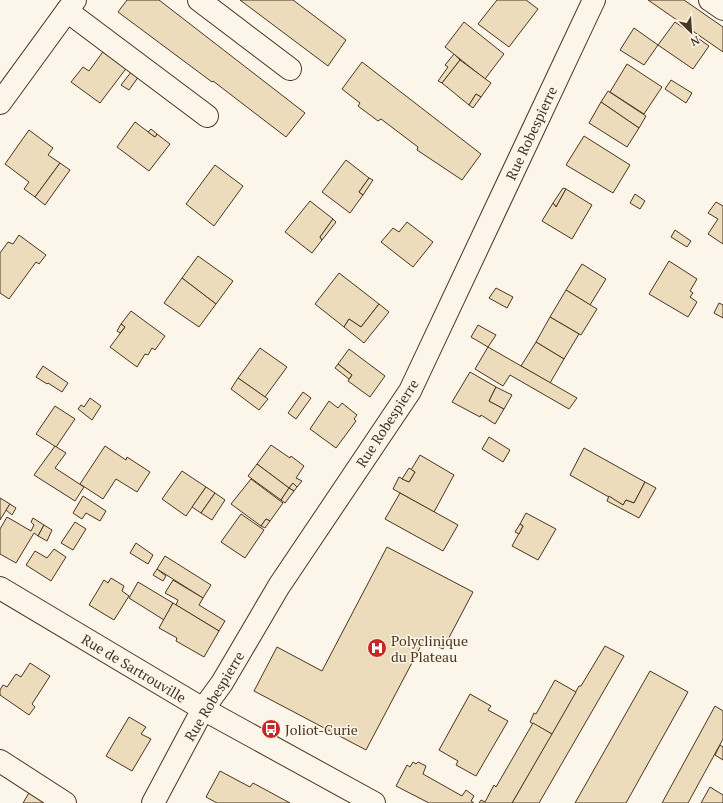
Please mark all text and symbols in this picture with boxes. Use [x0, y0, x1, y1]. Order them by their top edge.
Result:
north arrow [671, 12, 711, 52]
text: N [688, 33, 702, 49]
street label: Rue Robespierre [501, 83, 561, 183]
street label: Rue Robespierre [351, 375, 423, 471]
street label: Rue de Sartrouville [78, 629, 190, 707]
place label: Polyclinique du Plateau [391, 631, 468, 666]
hospital icon: Polyclinique du Plateau [366, 637, 388, 659]
street label: Rue Robespierre [180, 648, 248, 744]
bus stop icon: Joliot-Curie [260, 718, 282, 740]
place label: Joliot-Curie [285, 720, 358, 739]

